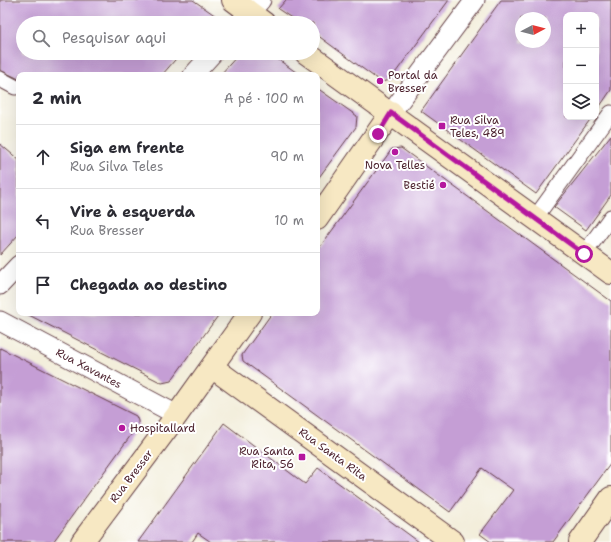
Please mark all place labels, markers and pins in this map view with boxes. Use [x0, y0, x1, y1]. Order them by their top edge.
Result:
place label: Portal da Bresser [388, 68, 438, 96]
marker: Portal da Bresser [375, 76, 385, 86]
place label: Rua Silva Teles, 489 [450, 113, 505, 141]
marker: Rua Silva Teles, 489 [437, 121, 447, 131]
marker: Nova Telles [390, 147, 400, 157]
place label: Nova Telles [365, 158, 425, 173]
place label: Bestié [404, 178, 435, 193]
marker: Bestié [438, 180, 448, 190]
place label: Hospitallard [130, 421, 195, 436]
marker: Hospitallard [117, 423, 127, 433]
place label: Rua Santa Rita, 56 [239, 444, 294, 472]
marker: Rua Santa Rita, 56 [297, 452, 307, 462]

